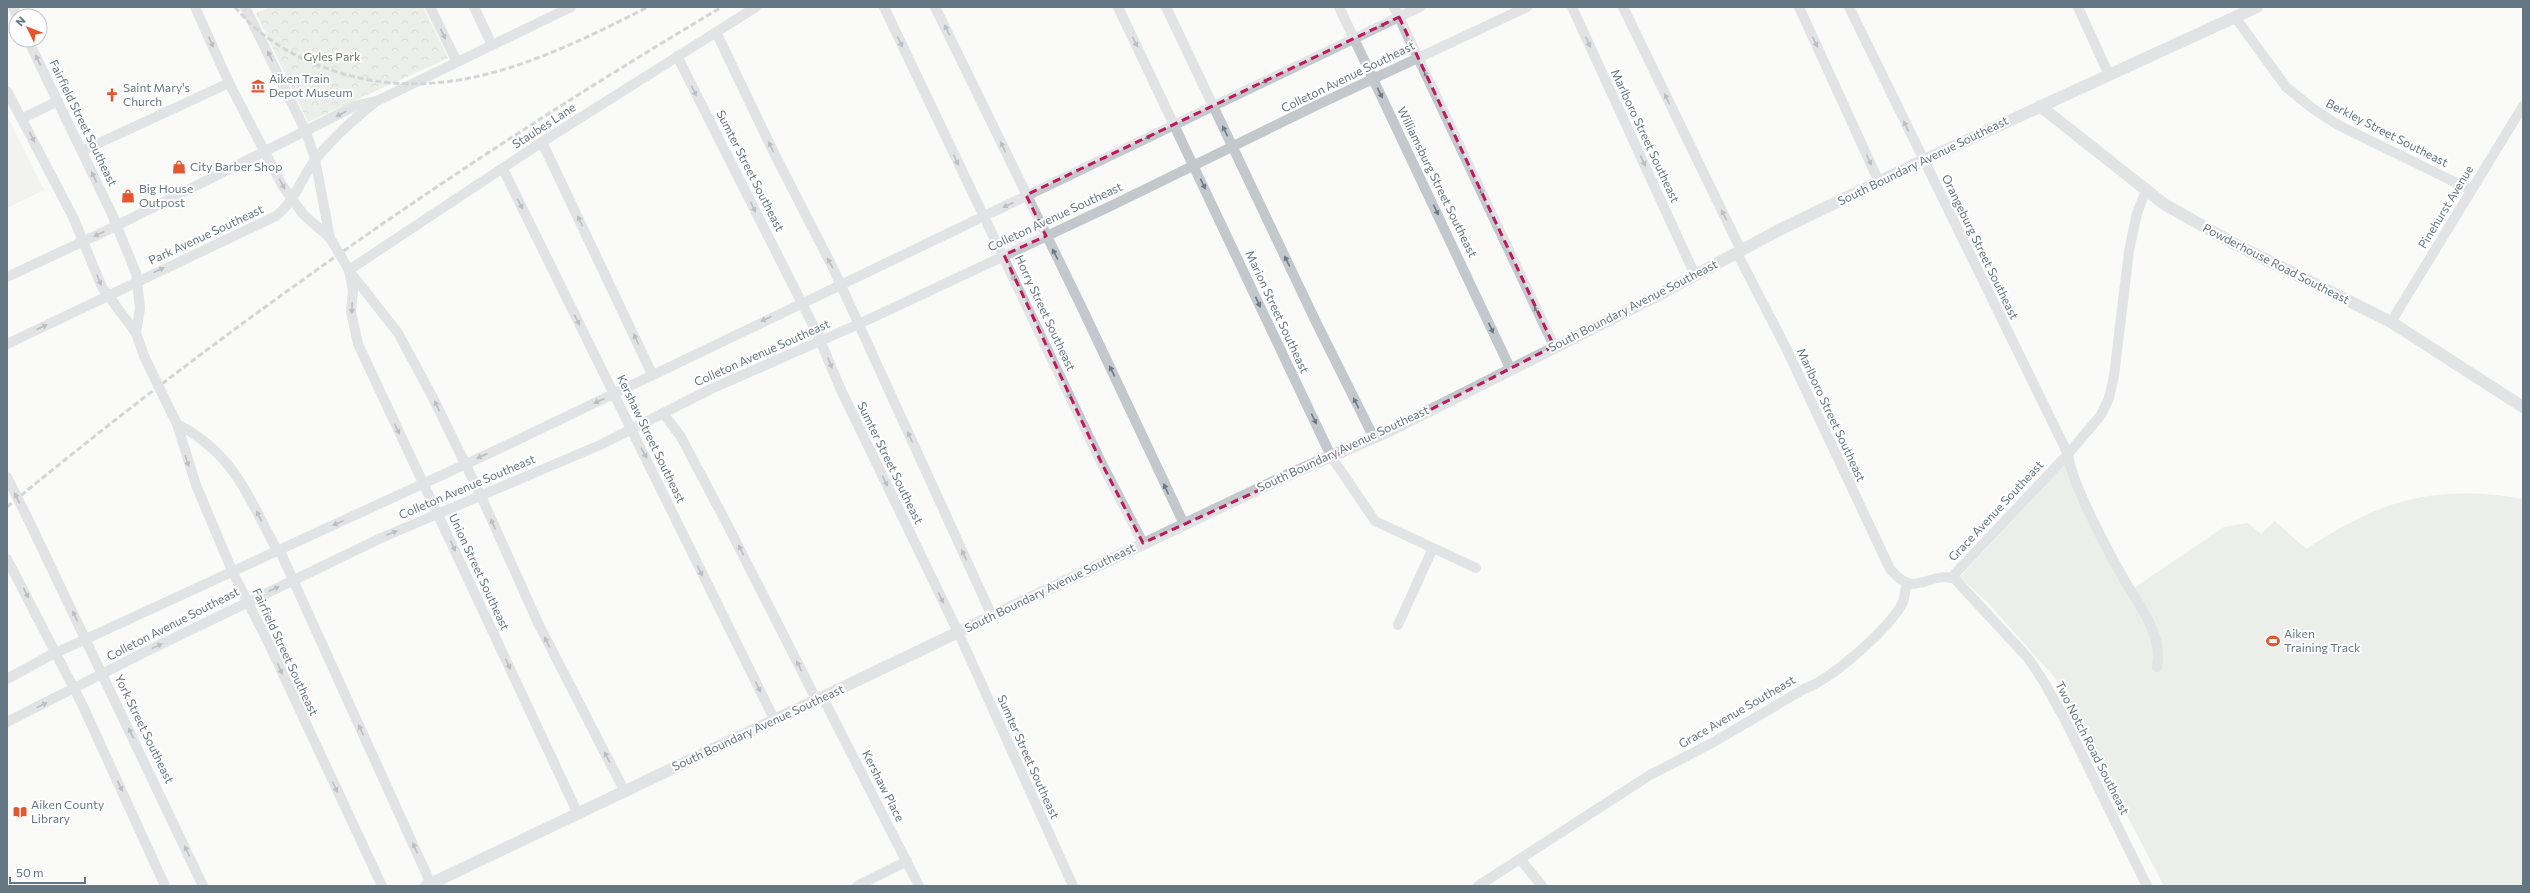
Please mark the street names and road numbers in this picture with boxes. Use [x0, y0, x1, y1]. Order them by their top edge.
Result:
street label: Colleton Avenue Southeast [1278, 38, 1417, 115]
street label: Fairfield Street Southeast [47, 57, 121, 188]
street label: Marlboro Street Southeast [1609, 67, 1683, 205]
street label: Berkley Street Southeast [2324, 95, 2451, 169]
street label: Staubes Lane [509, 100, 578, 151]
street label: Williamsburg Street Southeast [1395, 104, 1481, 259]
street label: Sumter Street Southeast [714, 108, 788, 234]
street label: South Boundary Avenue Southeast [1835, 113, 2010, 208]
street label: Pinehurst Avenue [2415, 162, 2476, 251]
street label: Orangeburg Street Southeast [1940, 172, 2022, 321]
street label: Colleton Avenue Southeast [985, 179, 1124, 253]
street label: Park Avenue Southeast [146, 201, 265, 267]
street label: Powderhouse Road Southeast [2201, 220, 2352, 306]
street label: Marion Street Southeast [1243, 248, 1313, 375]
street label: Horry Street Southeast [1013, 252, 1079, 373]
street label: South Boundary Avenue Southeast [1546, 256, 1720, 354]
street label: Colleton Avenue Southeast [692, 316, 832, 388]
street label: Marlboro Street Southeast [1795, 346, 1869, 484]
street label: Kershaw Street Southeast [615, 372, 689, 505]
street label: Sumter Street Southeast [855, 399, 927, 526]
street label: South Boundary Avenue Southeast [1254, 402, 1431, 494]
street label: Colleton Avenue Southeast [396, 451, 537, 521]
street label: Grace Avenue Southeast [1945, 457, 2046, 563]
street label: Union Street Southeast [447, 511, 513, 632]
street label: South Boundary Avenue Southeast [962, 540, 1137, 635]
street label: Colleton Avenue Southeast [104, 583, 241, 663]
street label: Fairfield Street Southeast [250, 586, 322, 718]
street label: York Street Southeast [112, 672, 177, 785]
street label: Grace Avenue Southeast [1676, 672, 1797, 750]
street label: Two Notch Road Southeast [2053, 679, 2133, 817]
street label: South Boundary Avenue Southeast [669, 681, 846, 773]
street label: Sumter Street Southeast [995, 692, 1063, 821]
street label: Kershaw Place [860, 748, 908, 823]

